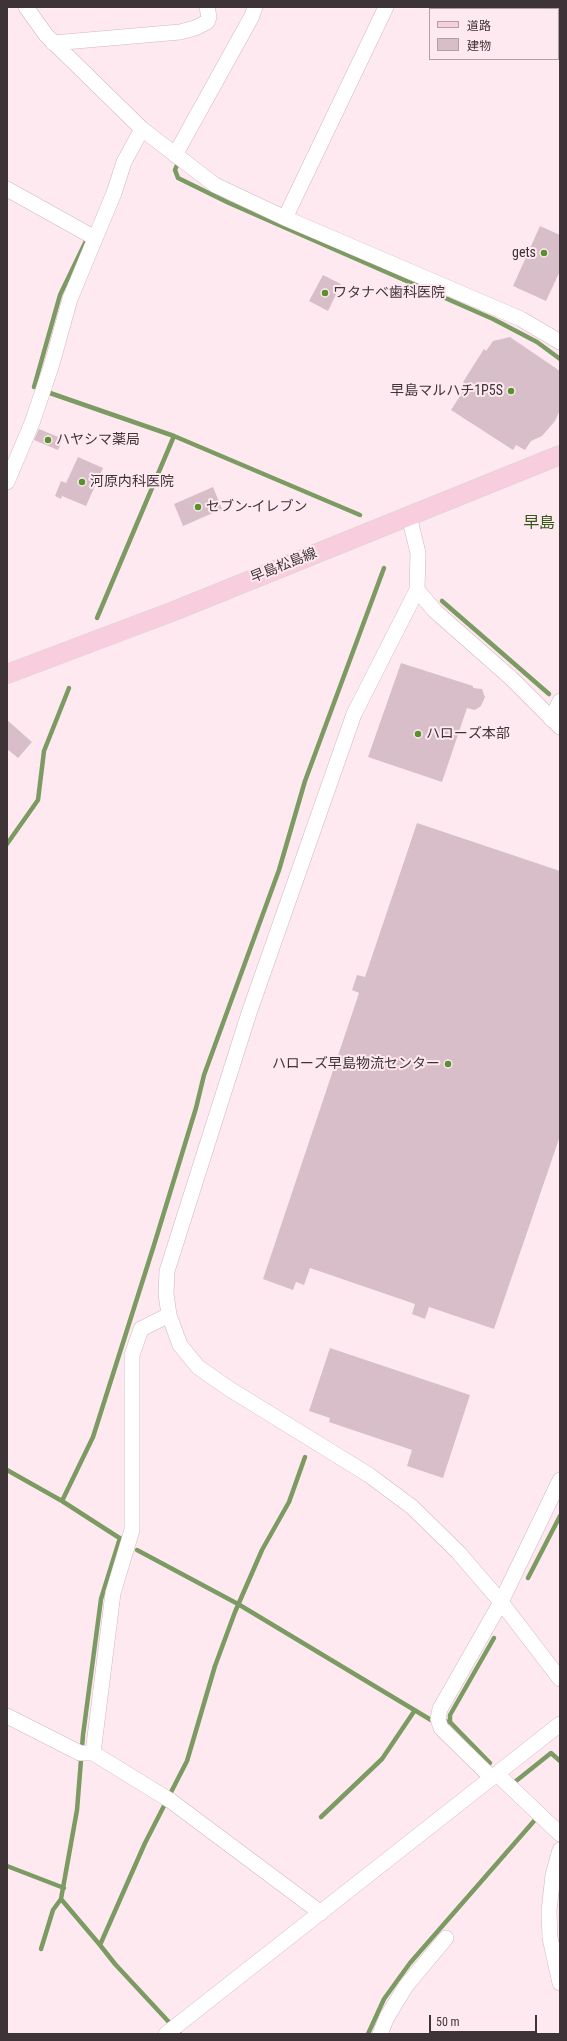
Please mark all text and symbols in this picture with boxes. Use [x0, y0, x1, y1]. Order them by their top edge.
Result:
legend [429, 8, 559, 60]
text: 道路 [467, 19, 491, 33]
text: 建物 [467, 39, 491, 53]
place label: gets [512, 245, 536, 261]
marker: gets [539, 248, 549, 258]
place label: ワタナベ歯科医院 [333, 285, 445, 301]
marker: ワタナベ歯科医院 [320, 288, 330, 298]
place label: 早島マルハチ1P5S [390, 383, 503, 399]
marker: 早島マルハチ1P5S [506, 386, 516, 396]
place label: ハヤシマ薬局 [56, 432, 140, 448]
marker: ハヤシマ薬局 [43, 435, 53, 445]
place label: 河原内科医院 [90, 474, 174, 490]
marker: 河原内科医院 [77, 477, 87, 487]
place label: セブン-イレブン [206, 499, 307, 515]
marker: セブン-イレブン [193, 502, 203, 512]
district label: 早島 [523, 514, 555, 534]
street label: 早島松島線 [248, 545, 320, 587]
place label: ハローズ本部 [426, 726, 510, 742]
marker: ハローズ本部 [413, 729, 423, 739]
place label: ハローズ早島物流センター [272, 1056, 440, 1072]
marker: ハローズ早島物流センター [443, 1059, 453, 1069]
scale bar [431, 2007, 539, 2033]
text: 50 m [436, 2015, 460, 2029]

